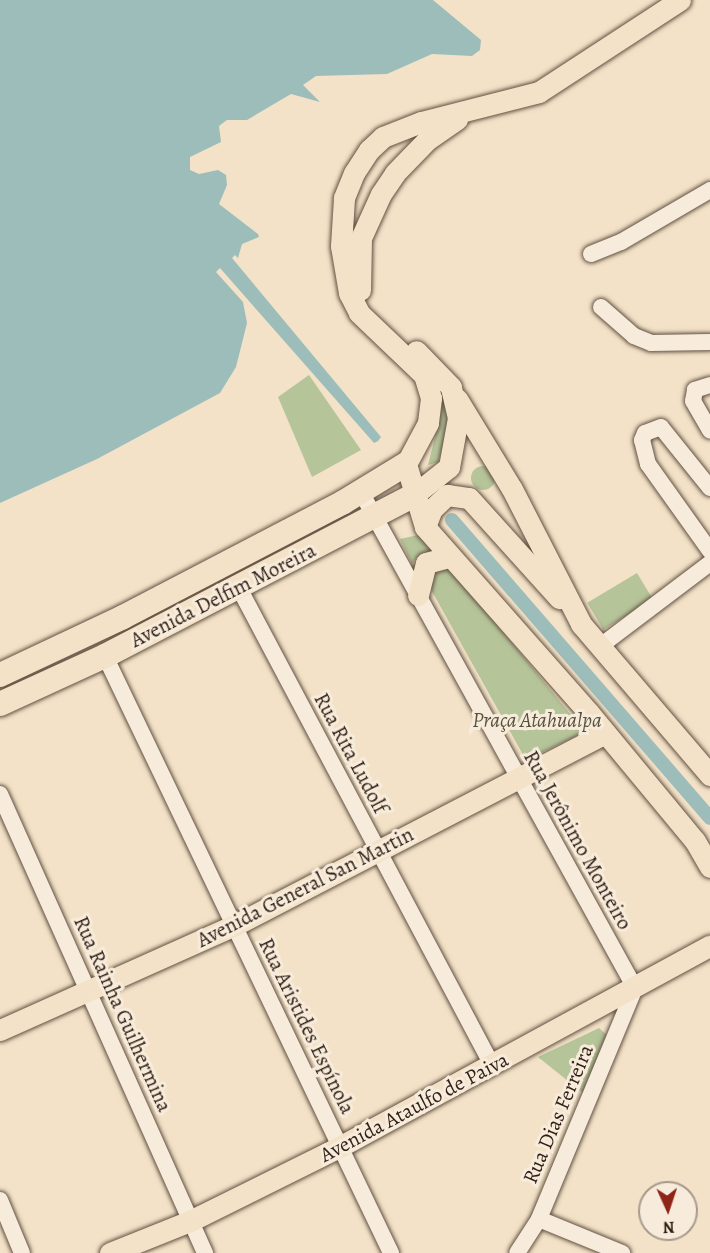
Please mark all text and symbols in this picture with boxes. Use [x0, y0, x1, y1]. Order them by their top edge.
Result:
street label: Avenida Delfim Moreira [126, 537, 320, 653]
street label: Rua Rita Ludolf [309, 688, 393, 818]
park label: Praça Atahualpa [472, 707, 602, 733]
street label: Rua Jerônimo Monteiro [518, 746, 638, 934]
street label: Avenida General San Martin [193, 821, 417, 953]
street label: Rua Rainha Guilhermina [68, 912, 178, 1116]
street label: Rua Aristides Espínola [253, 934, 361, 1118]
street label: Rua Dias Ferreira [517, 1041, 599, 1187]
street label: Avenida Ataulfo de Paiva [315, 1047, 513, 1167]
north arrow [638, 1181, 698, 1241]
text: N [662, 1216, 675, 1238]

